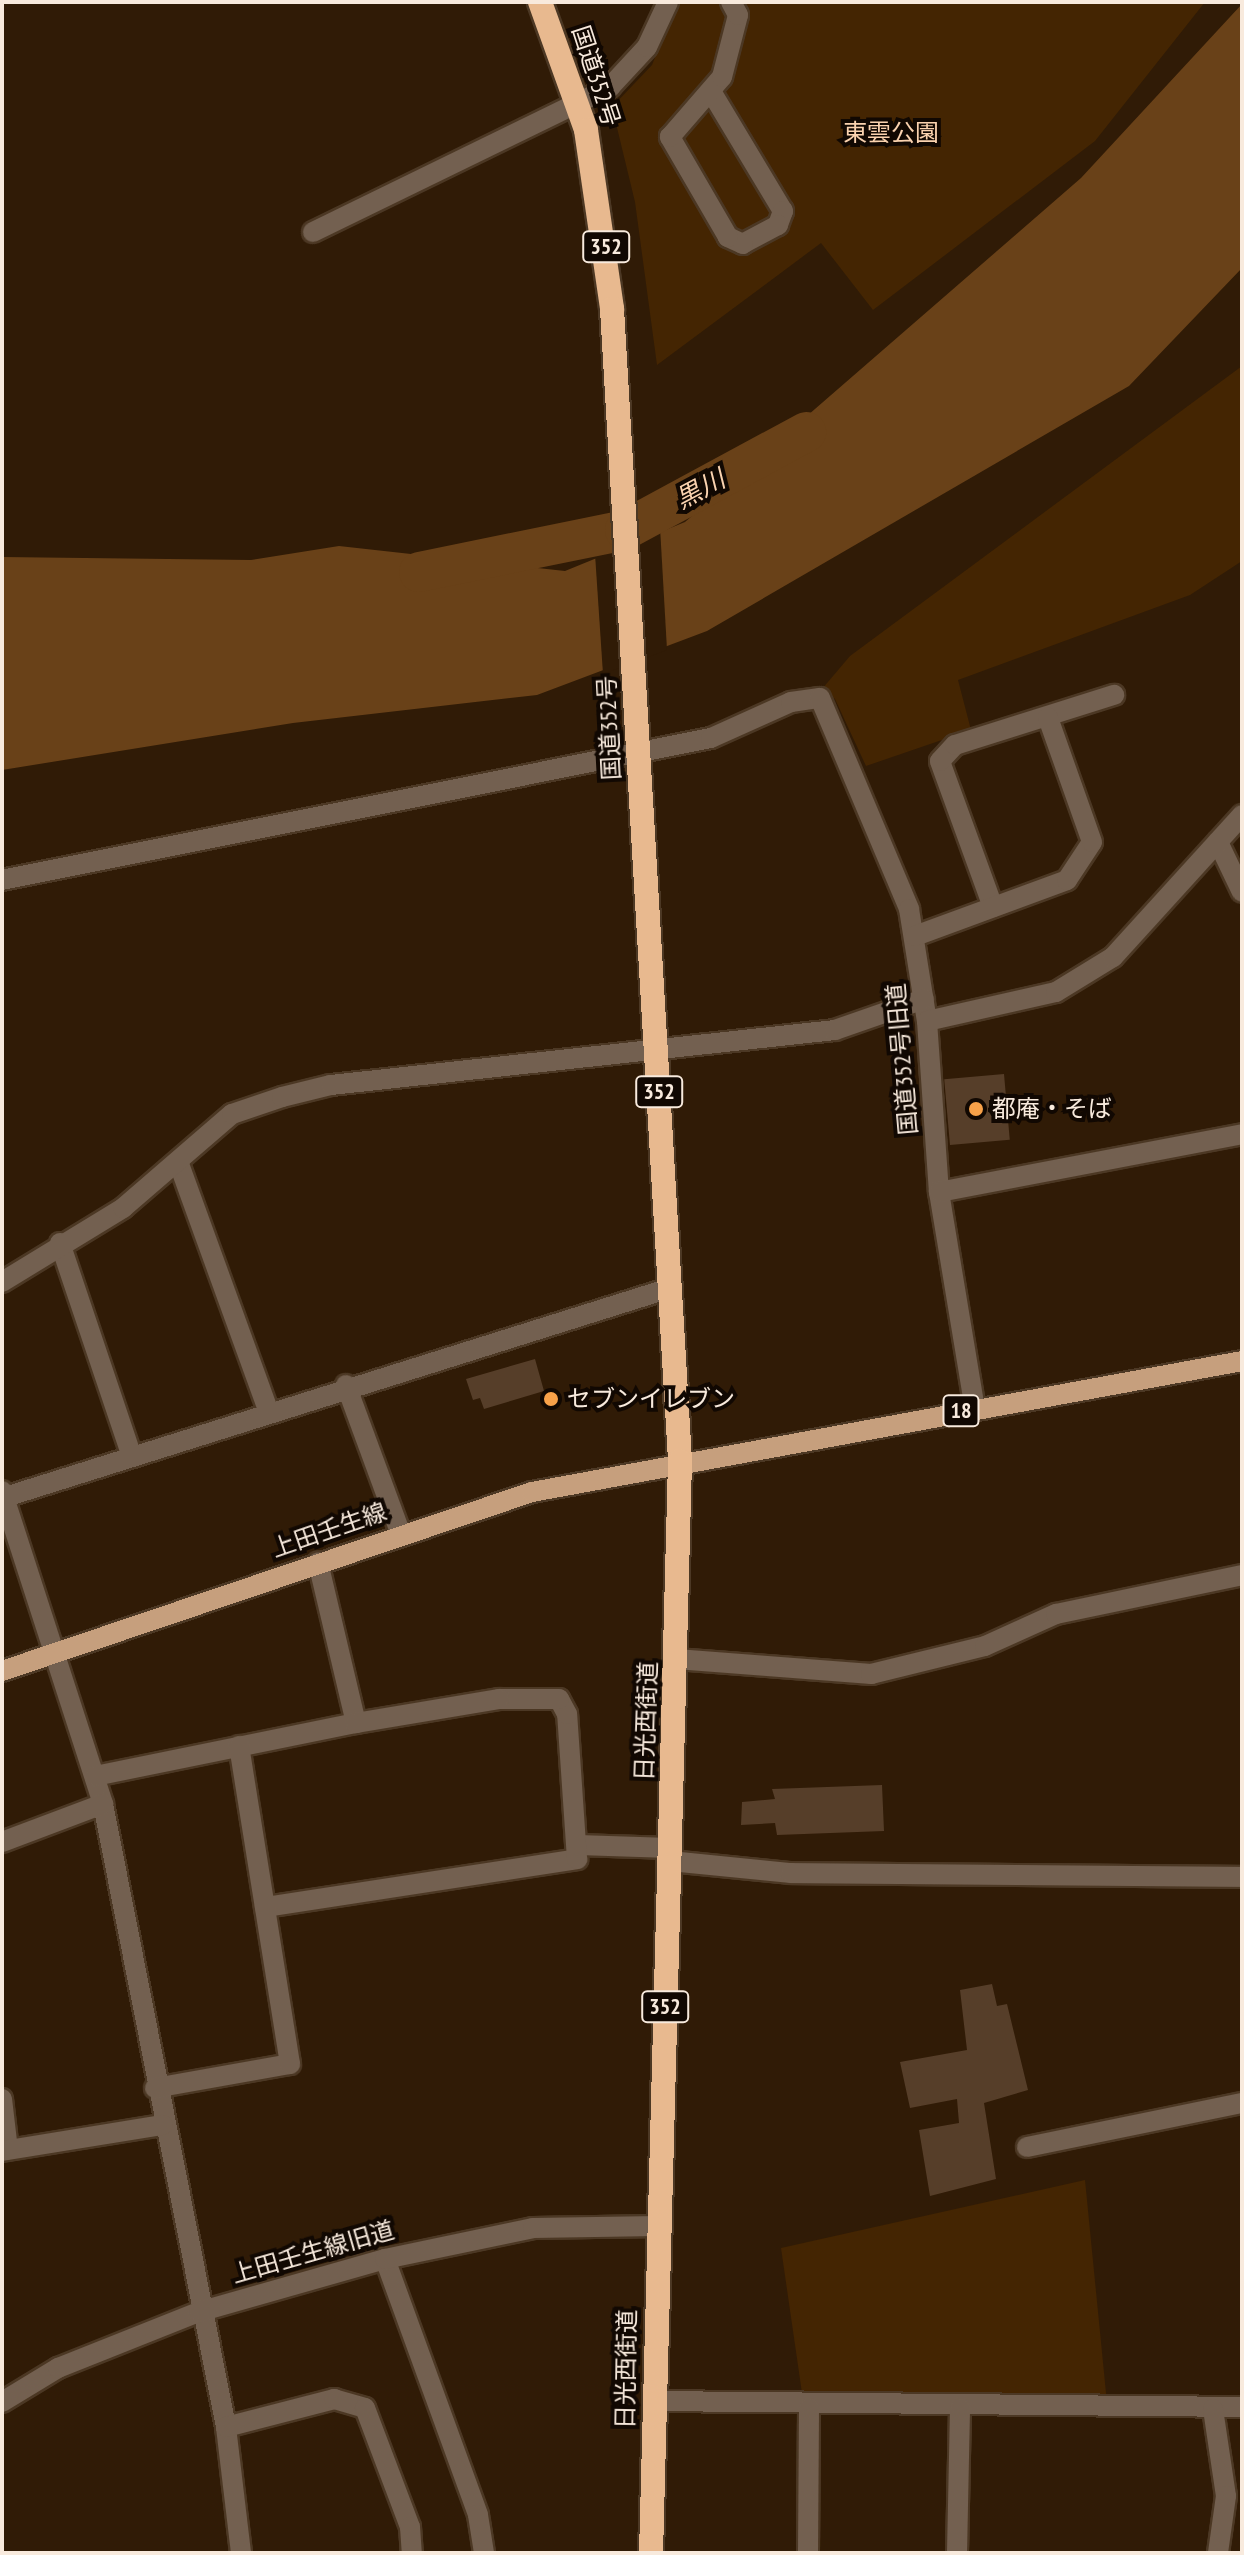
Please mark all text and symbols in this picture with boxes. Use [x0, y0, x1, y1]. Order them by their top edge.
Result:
street label: 国道352号 [566, 22, 626, 130]
park label: 東雲公園 [843, 119, 939, 147]
road number: 352 [582, 229, 630, 265]
water label: 黒川 [670, 463, 730, 515]
street label: 国道352号 [592, 675, 626, 781]
street label: 国道352号旧道 [881, 982, 923, 1136]
road number: 352 [635, 1074, 683, 1110]
place label: 都庵・そば [992, 1095, 1112, 1123]
marker: 都庵・そば [967, 1100, 985, 1118]
place label: セブンイレブン [567, 1385, 735, 1413]
marker: セブンイレブン [542, 1390, 560, 1408]
road number: 18 [941, 1393, 981, 1429]
street label: 上田壬生線 [268, 1497, 390, 1563]
street label: 日光西街道 [630, 1661, 662, 1781]
road number: 352 [641, 1989, 689, 2025]
street label: 上田壬生線旧道 [228, 2215, 398, 2289]
street label: 日光西街道 [611, 2309, 641, 2429]

